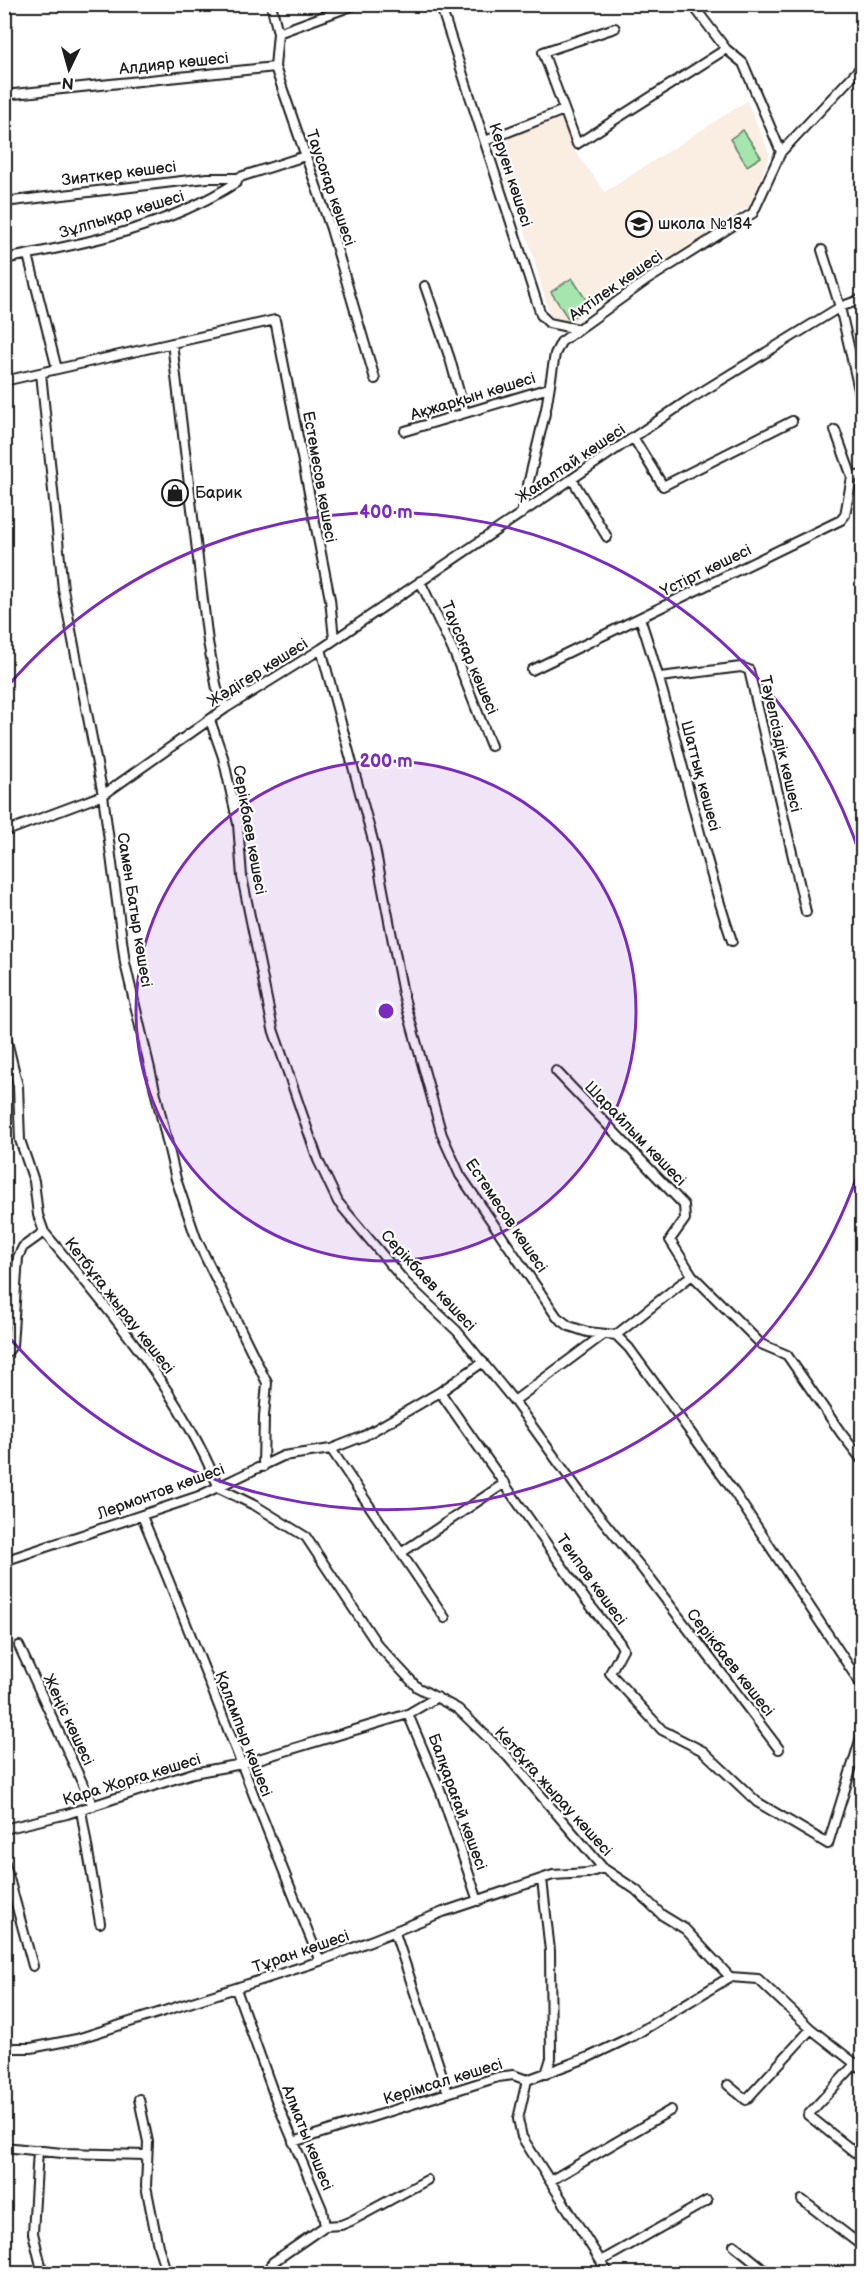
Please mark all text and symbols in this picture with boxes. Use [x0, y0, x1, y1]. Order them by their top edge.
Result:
north arrow [39, 39, 99, 99]
street label: Алдияр көшесі [117, 49, 230, 79]
text: N [61, 72, 75, 92]
street label: Керуен көшесі [484, 121, 536, 229]
street label: Тауcоғар көшесі [301, 127, 359, 249]
street label: Зияткер көшесі [60, 158, 178, 190]
street label: Зұлпықар көшесі [57, 187, 187, 243]
school or university icon: школа №184 [624, 209, 654, 239]
place label: школа №184 [658, 215, 752, 234]
street label: Ақтілек көшесі [565, 247, 667, 326]
street label: Ақжарқын көшесі [407, 369, 538, 425]
street label: Естемесов көшесі [298, 410, 340, 544]
street label: Жағалтай көшесі [513, 420, 629, 508]
shop icon: Барик [160, 478, 190, 508]
place label: Барик [195, 484, 242, 503]
text: 400 m [359, 502, 413, 523]
street label: Үстірт көшесі [657, 541, 755, 601]
street label: Тауcоғар көшесі [437, 598, 501, 718]
street label: Жәдігер көшесі [204, 635, 312, 711]
street label: Тәуелсіздік көшесі [755, 674, 805, 814]
street label: Шаттық көшесі [676, 719, 724, 833]
text: 200 m [359, 751, 413, 772]
street label: Серікбаев көшесі [228, 764, 270, 896]
street label: Самен Батыр көшесі [112, 831, 156, 989]
centre of rings [376, 1001, 396, 1021]
street label: Шарайлым көшесі [580, 1078, 690, 1190]
street label: Естемесов көшесі [461, 1155, 551, 1277]
street label: Серікбаев көшесі [376, 1227, 480, 1335]
street label: Кетбұға жырау көшесі [60, 1234, 178, 1378]
street label: Лермонтов көшесі [94, 1460, 227, 1524]
street label: Теипов көшесі [552, 1531, 630, 1629]
street label: Серікбаев көшесі [682, 1605, 778, 1721]
street label: Қалампыр көшесі [210, 1669, 276, 1799]
street label: Жеңіс көшесі [39, 1671, 97, 1769]
street label: Кетбұға жырау көшесі [490, 1723, 616, 1861]
street label: Балқарағай көшесі [423, 1731, 491, 1873]
street label: Қара Жорға көшесі [61, 1750, 203, 1810]
street label: Тұран көшесі [250, 1927, 352, 1977]
street label: Керімсал көшесі [381, 2055, 505, 2109]
street label: Алматы көшесі [277, 2081, 337, 2194]

